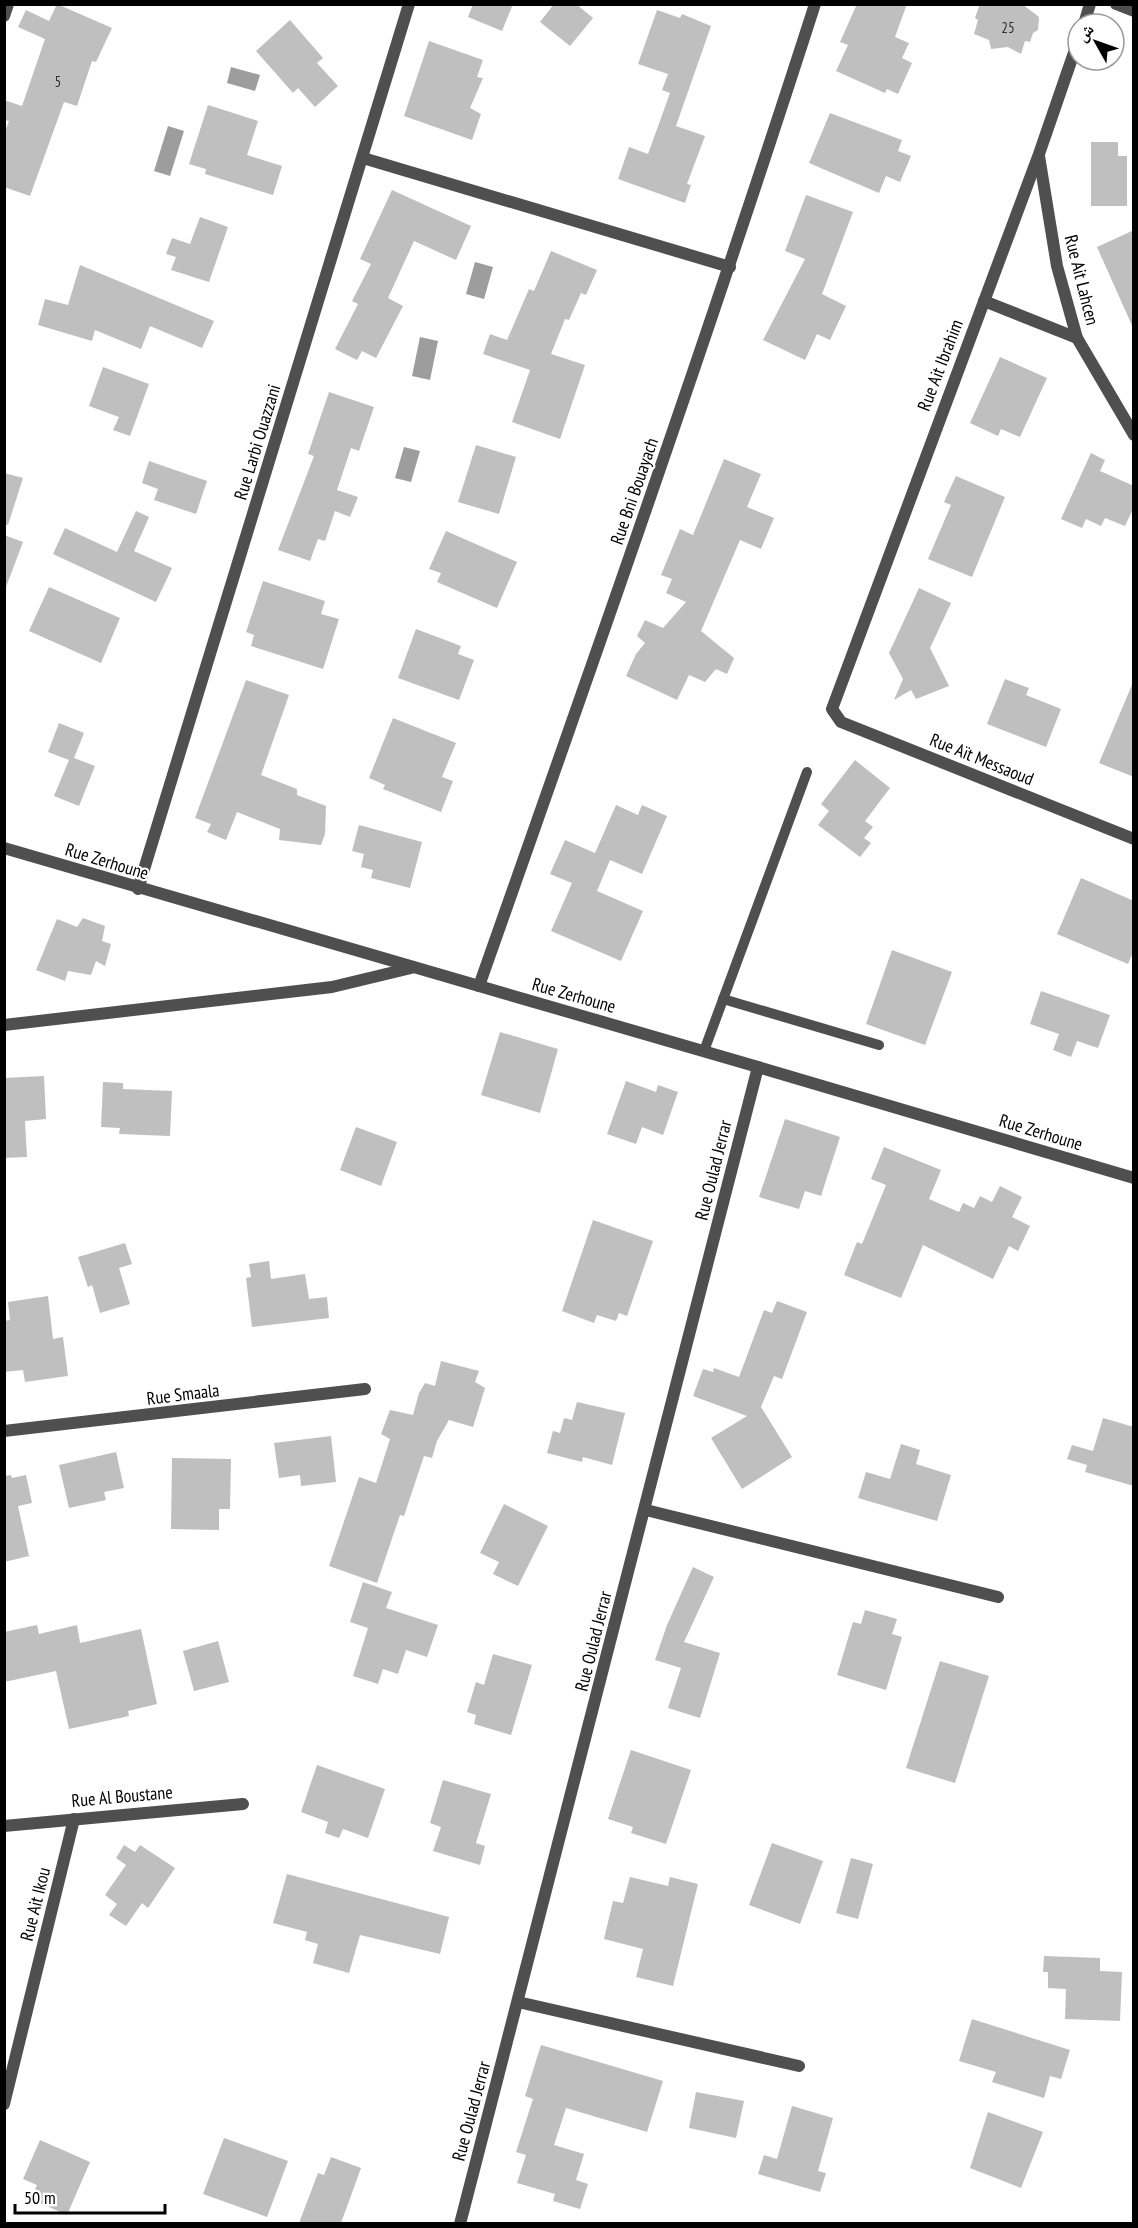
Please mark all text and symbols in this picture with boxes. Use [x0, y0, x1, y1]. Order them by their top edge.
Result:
north arrow [1066, 12, 1126, 72]
house number: 25 [1001, 18, 1015, 37]
text: ش [1071, 19, 1098, 45]
house number: 5 [55, 72, 61, 91]
street label: Rue Ait Lahcen [1060, 232, 1104, 328]
street label: Rue Ait Ibrahim [912, 316, 968, 414]
street label: Rue Larbi Ouazzani [229, 382, 285, 502]
street label: Rue Bni Bouayach [605, 435, 663, 547]
street label: Rue Aït Messaoud [927, 728, 1037, 790]
street label: Rue Zerhoune [63, 837, 151, 885]
street label: Rue Zerhoune [530, 972, 618, 1018]
street label: Rue Zerhoune [997, 1108, 1085, 1156]
street label: Rue Oulad Jerrar [689, 1118, 737, 1222]
street label: Rue Smaala [145, 1378, 221, 1410]
street label: Rue Oulad Jerrar [569, 1589, 617, 1693]
street label: Rue Al Boustane [70, 1780, 174, 1812]
street label: Rue Ait Ikou [15, 1865, 55, 1943]
street label: Rue Oulad Jerrar [447, 2059, 495, 2163]
scale bar [15, 2177, 165, 2215]
text: 50 m [24, 2186, 56, 2209]

